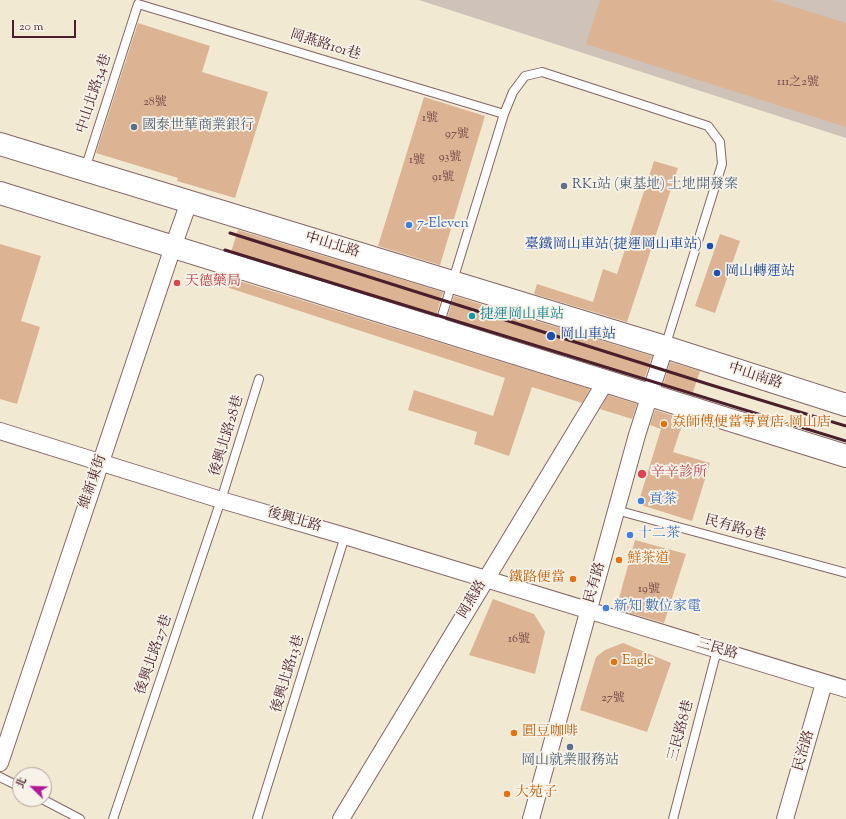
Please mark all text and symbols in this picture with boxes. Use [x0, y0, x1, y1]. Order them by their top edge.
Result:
scale bar [14, 12, 78, 38]
text: 20 m [19, 18, 43, 36]
street label: 岡燕路101巷 [288, 27, 362, 65]
street label: 中山北路34巷 [74, 52, 116, 136]
house number: 111之2號 [777, 76, 819, 90]
house number: 28號 [143, 96, 167, 110]
house number: 1號 [422, 112, 438, 126]
place label: 國泰世華商業銀行 [142, 119, 254, 135]
marker: 國泰世華商業銀行 [129, 122, 139, 132]
house number: 97號 [445, 128, 469, 142]
house number: 93號 [439, 151, 461, 165]
house number: 1號 [409, 154, 425, 168]
house number: 91號 [432, 171, 454, 185]
place label: RK1站 (東基地) 土地開發案 [572, 178, 738, 194]
marker: RK1站 (東基地) 土地開發案 [559, 181, 569, 191]
place label: 7-Eleven [417, 217, 469, 233]
marker: 7-Eleven [404, 220, 414, 230]
street label: 中山北路 [303, 230, 361, 262]
place label: 臺鐵岡山車站(捷運岡山車站) [525, 238, 702, 254]
marker: 臺鐵岡山車站(捷運岡山車站) [705, 241, 715, 251]
place label: 岡山轉運站 [725, 265, 795, 281]
marker: 岡山轉運站 [712, 268, 722, 278]
place label: 天德藥局 [185, 275, 241, 291]
marker: 天德藥局 [172, 278, 182, 288]
place label: 捷運岡山車站 [480, 308, 564, 324]
marker: 捷運岡山車站 [467, 311, 477, 321]
place label: 岡山車站 [560, 328, 616, 344]
marker: 岡山車站 [545, 330, 557, 342]
street label: 中山南路 [726, 360, 784, 394]
street label: 後興北路28巷 [208, 394, 248, 478]
place label: 𡘙師傅便當專賣店-岡山店 [672, 416, 831, 432]
marker: 𡘙師傅便當專賣店-岡山店 [659, 419, 669, 429]
street label: 維新東街 [77, 453, 111, 511]
place label: 辛辛診所 [651, 466, 707, 482]
marker: 辛辛診所 [636, 468, 648, 480]
place label: 貢茶 [649, 493, 677, 509]
marker: 貢茶 [636, 496, 646, 506]
street label: 後興北路 [265, 505, 323, 537]
street label: 民有路9巷 [702, 513, 768, 545]
place label: 十二茶 [638, 527, 680, 543]
marker: 十二茶 [625, 530, 635, 540]
place label: 鮮茶道 [627, 552, 669, 568]
marker: 鮮茶道 [614, 555, 624, 565]
street label: 民有路 [582, 560, 610, 606]
place label: 鐵路便當 [509, 571, 565, 587]
marker: 鐵路便當 [568, 574, 578, 584]
street label: 岡燕路 [455, 578, 491, 622]
house number: 19號 [638, 583, 660, 597]
place label: 新知 數位家電 [614, 600, 701, 616]
marker: 新知 數位家電 [601, 603, 611, 613]
street label: 後興北路27巷 [133, 613, 177, 697]
street label: 後興北路13巷 [269, 633, 309, 715]
house number: 16號 [508, 633, 530, 647]
street label: 三民路 [694, 636, 740, 664]
place label: Eagle [622, 654, 654, 670]
marker: Eagle [609, 657, 619, 667]
house number: 27號 [601, 692, 625, 706]
street label: 三民路8巷 [666, 698, 698, 764]
place label: 圓豆咖啡 [522, 725, 578, 741]
marker: 圓豆咖啡 [509, 728, 519, 738]
street label: 民治路 [791, 728, 819, 774]
marker: 岡山就業服務站 [565, 742, 575, 752]
place label: 岡山就業服務站 [521, 754, 619, 770]
north arrow [12, 767, 52, 807]
text: 北 [12, 775, 31, 791]
place label: 大苑子 [515, 786, 557, 802]
marker: 大苑子 [502, 789, 512, 799]

